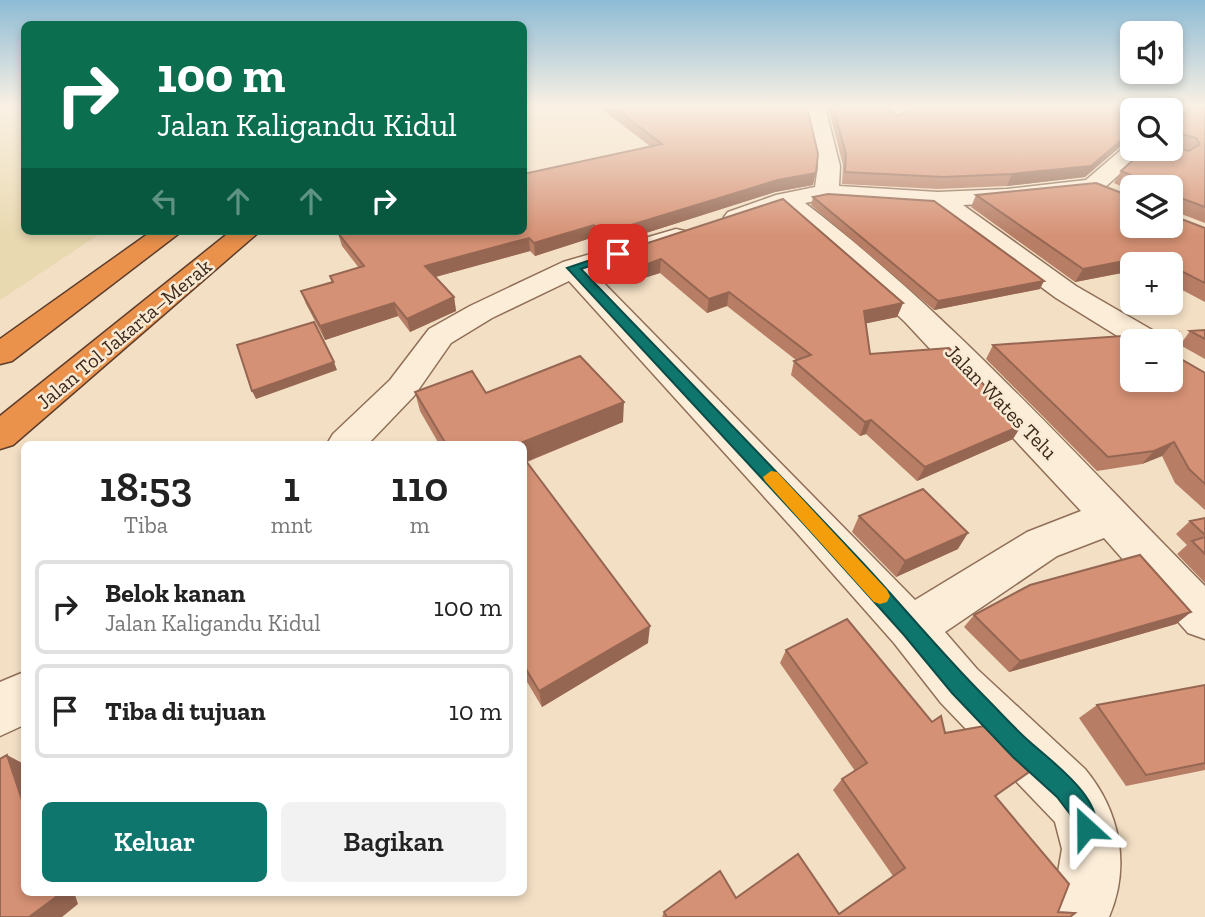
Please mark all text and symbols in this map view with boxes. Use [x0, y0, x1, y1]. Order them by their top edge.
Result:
map controls [1120, 21, 1183, 392]
button: sound [1120, 21, 1183, 84]
text: 100 m [157, 46, 285, 105]
icon: right [42, 49, 133, 140]
button: search [1120, 98, 1183, 161]
text: Jalan Kaligandu Kidul [157, 106, 457, 144]
button: layers [1120, 175, 1183, 238]
icon: left [146, 182, 184, 220]
icon: ahead [219, 182, 257, 220]
icon: ahead [292, 182, 330, 220]
icon: right [365, 182, 403, 220]
pin [588, 224, 648, 284]
icon: arrive [599, 235, 637, 273]
button: + [1120, 252, 1183, 315]
street label: Jalan Tol Jakarta–Merak [31, 253, 216, 414]
button: − [1120, 329, 1183, 392]
street label: Jalan Wates Telu [940, 339, 1063, 464]
text: 18:53 [100, 461, 192, 512]
text: 1 [283, 461, 300, 512]
text: 110 [391, 461, 448, 512]
text: Tiba [124, 511, 168, 539]
text: mnt [271, 511, 312, 539]
text: m [410, 511, 430, 539]
text: Belok kanan [105, 577, 246, 609]
icon: right [46, 588, 84, 626]
text: 100 m [434, 591, 502, 623]
text: Jalan Kaligandu Kidul [105, 609, 321, 637]
icon: arrive [46, 692, 84, 730]
text: Tiba di tujuan [105, 695, 266, 727]
text: 10 m [449, 695, 502, 727]
position arrow [1049, 791, 1123, 865]
button: Keluar [42, 802, 267, 882]
button: Bagikan [281, 802, 506, 882]

